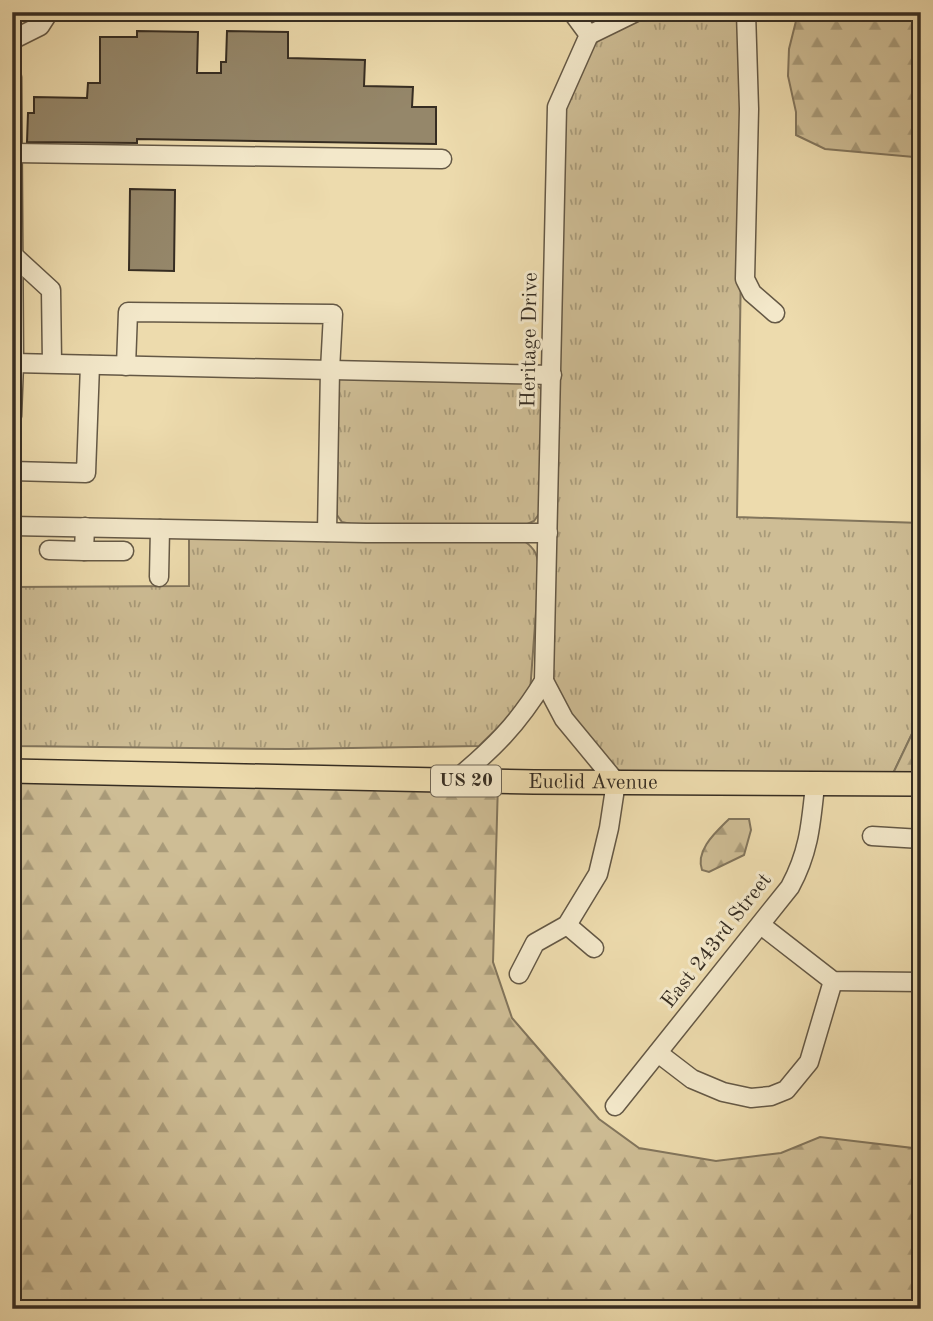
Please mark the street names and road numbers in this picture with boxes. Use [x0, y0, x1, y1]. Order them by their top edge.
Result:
street label: Heritage Drive [518, 272, 542, 408]
road number: US 20 [431, 766, 501, 796]
street label: Euclid Avenue [528, 771, 658, 793]
street label: East 243rd Street [658, 870, 776, 1012]

